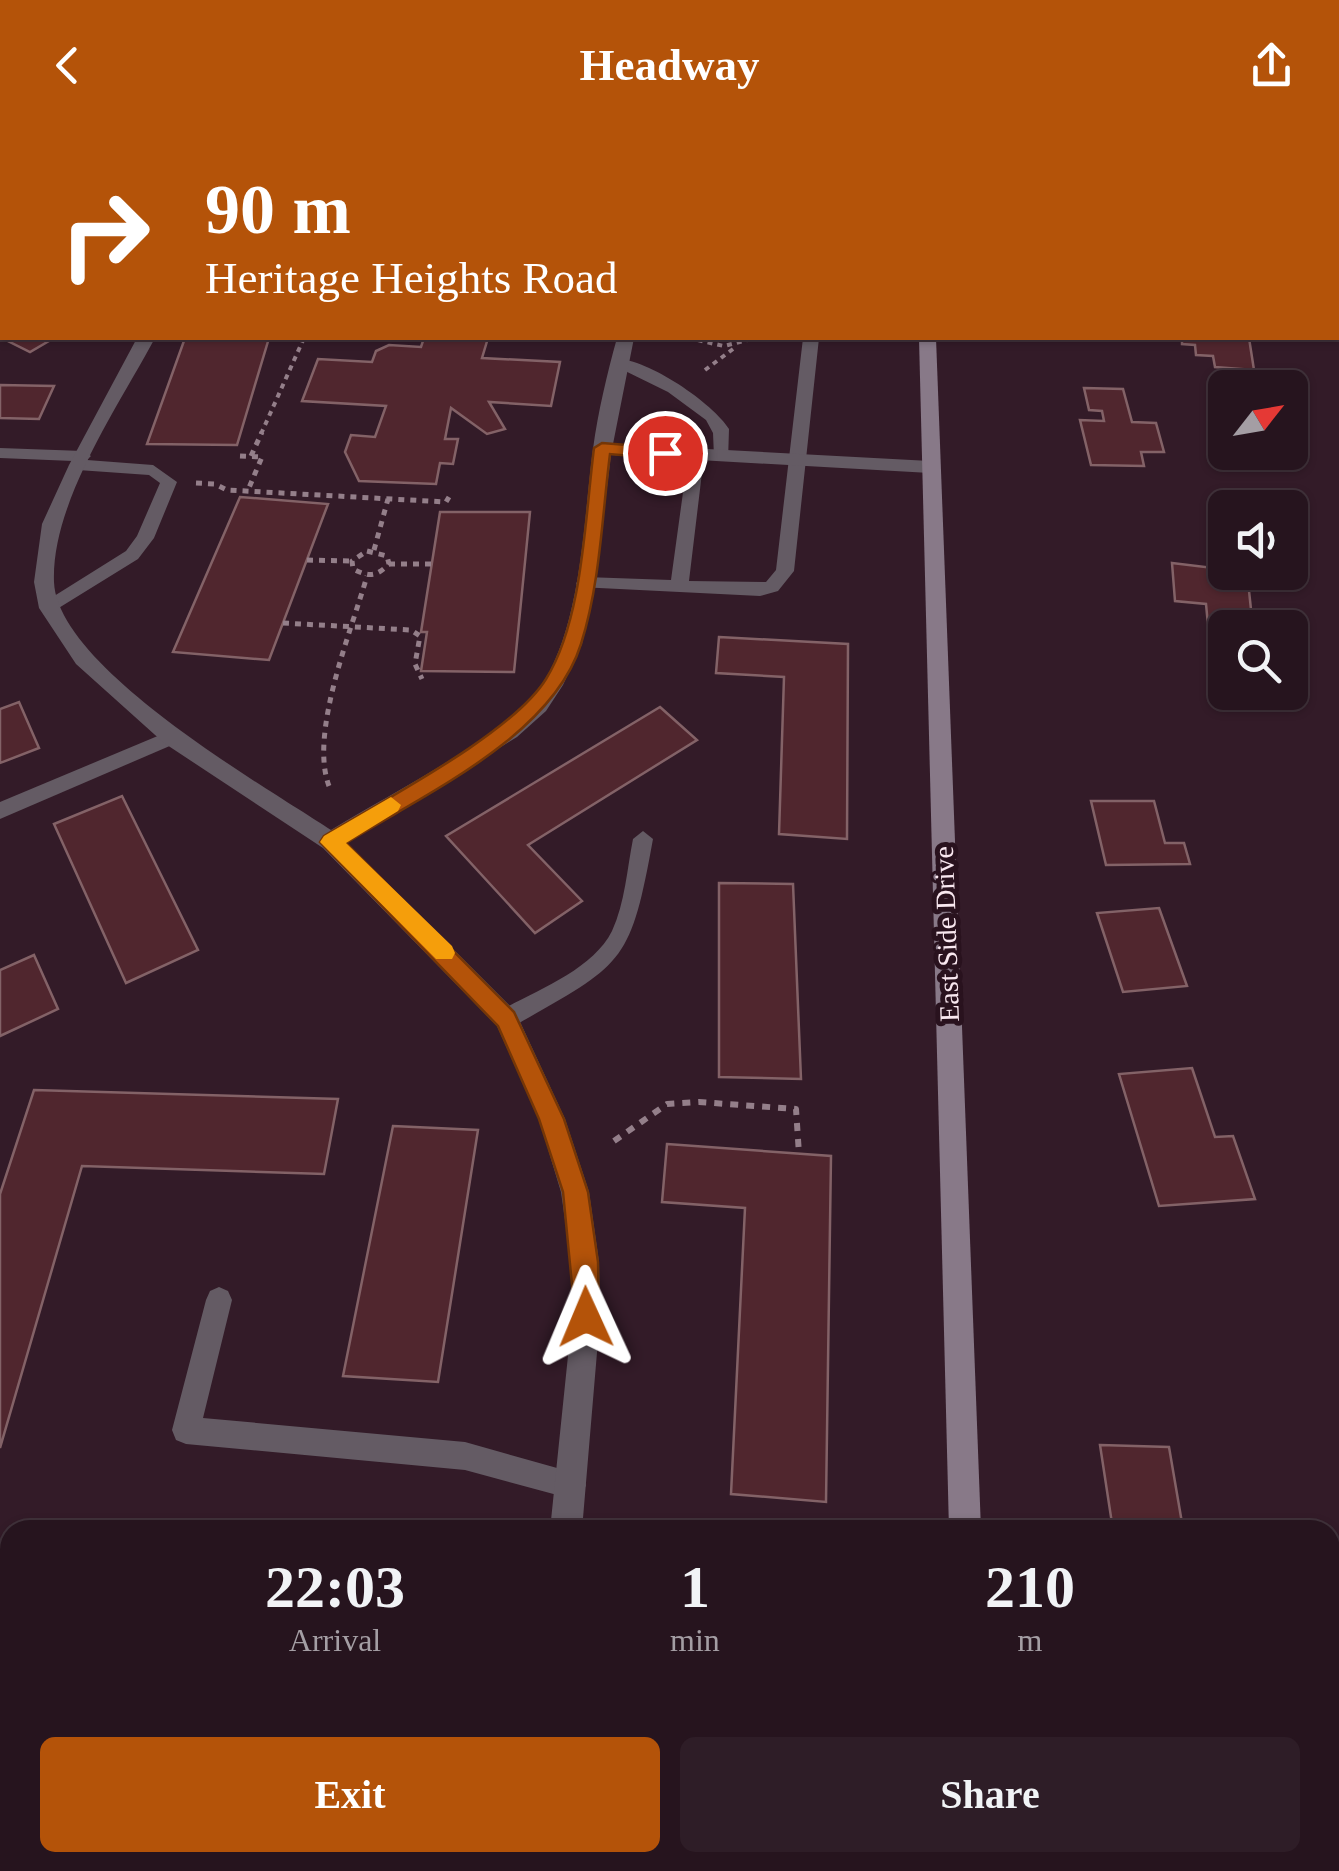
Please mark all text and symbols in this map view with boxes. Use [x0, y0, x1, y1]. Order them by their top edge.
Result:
icon: back [40, 38, 95, 93]
icon: share [1244, 38, 1299, 93]
text: Headway [580, 40, 760, 90]
icon: right [40, 170, 170, 300]
text: 90 m [205, 171, 351, 248]
text: Heritage Heights Road [205, 253, 617, 303]
north arrow [1208, 370, 1308, 470]
map controls [1208, 370, 1308, 710]
pin [623, 411, 708, 496]
icon: arrive [638, 426, 693, 481]
button: sound [1208, 490, 1308, 590]
button: search [1208, 610, 1308, 710]
street label: East Side Drive [928, 846, 965, 1022]
position arrow [534, 1265, 638, 1369]
text: 22:03 [265, 1554, 405, 1620]
text: 1 [680, 1554, 710, 1620]
text: 210 [985, 1554, 1075, 1620]
text: Arrival [289, 1622, 381, 1658]
text: min [670, 1622, 720, 1658]
text: m [1017, 1622, 1042, 1658]
button: Exit [40, 1737, 660, 1852]
button: Share [680, 1737, 1300, 1852]

